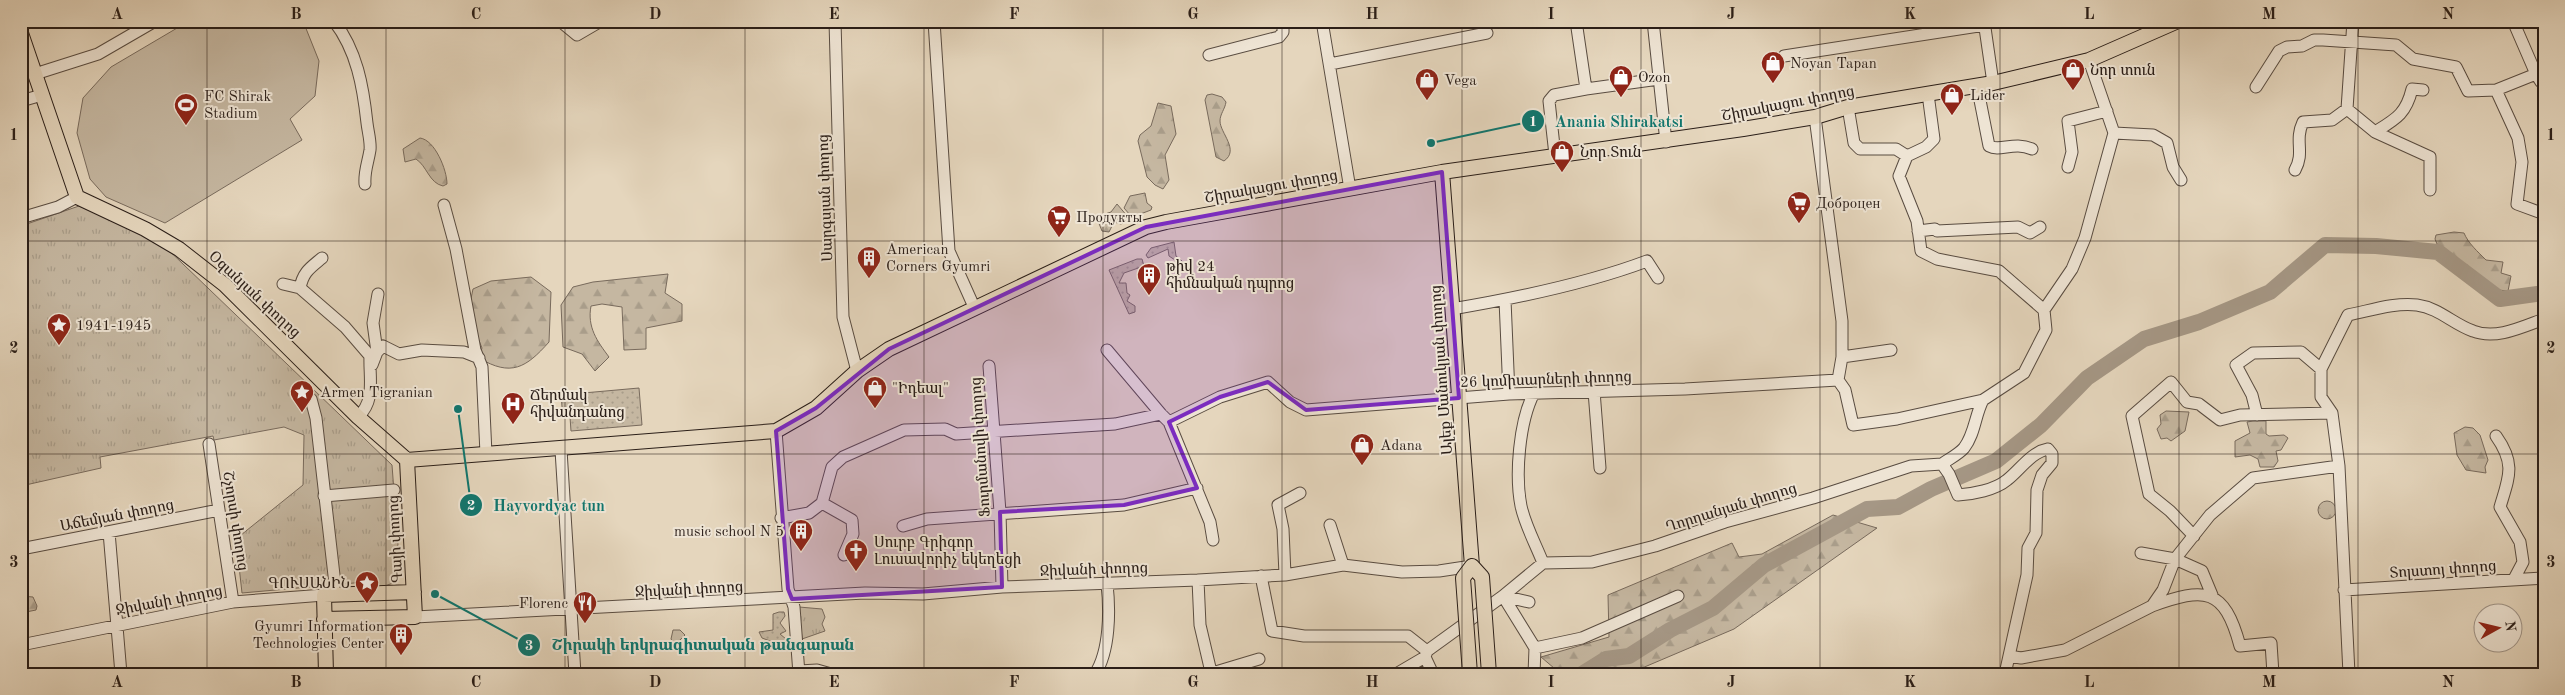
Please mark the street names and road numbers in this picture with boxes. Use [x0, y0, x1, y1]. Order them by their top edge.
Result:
street label: Շիրակացու փողոց [1720, 83, 1856, 125]
street label: Սարգսյան փողոց [816, 134, 836, 262]
street label: Շիրակացու փողոց [1203, 167, 1339, 207]
street label: Օզանյան փողոց [205, 248, 303, 341]
street label: Ալեք Մանուկյան փողոց [1428, 284, 1456, 455]
street label: 26 կոմիսարների փողոց [1460, 369, 1632, 391]
street label: Ֆուրմանովի փողոց [968, 377, 994, 517]
street label: Շչորսի փողոց [219, 470, 251, 572]
street label: Ղորղանյան փողոց [1664, 480, 1799, 535]
street label: Գայի փողոց [386, 495, 406, 583]
street label: Աճեմյան փողոց [59, 497, 175, 535]
street label: Տոլստոյ փողոց [2389, 558, 2497, 582]
street label: Ջիվանի փողոց [1040, 560, 1148, 580]
street label: Ջիվանի փողոց [635, 579, 744, 601]
street label: Ջիվանի փողոց [114, 583, 224, 619]

